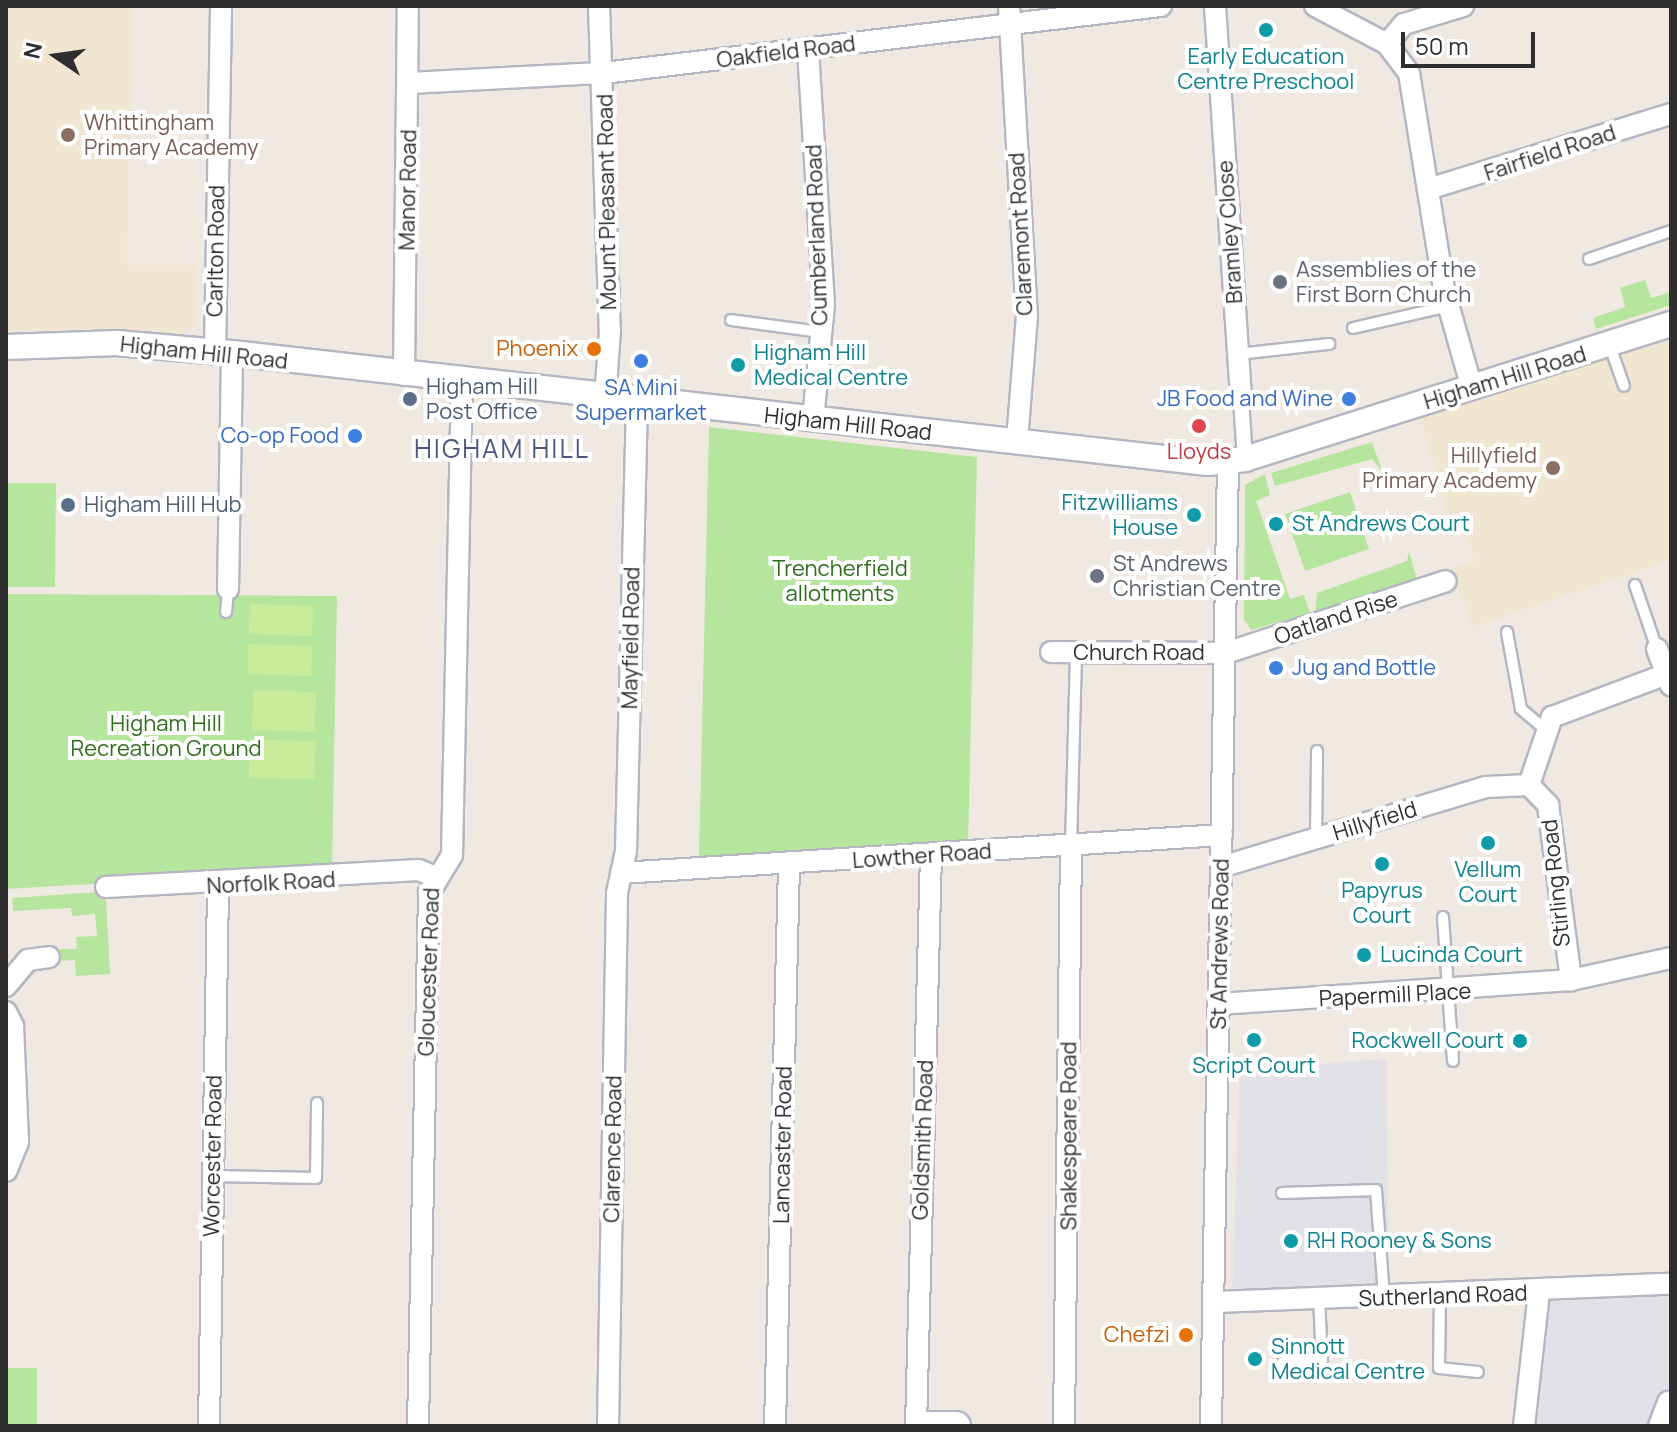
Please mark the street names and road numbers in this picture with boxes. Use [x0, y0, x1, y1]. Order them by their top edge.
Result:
street label: Oakfield Road [715, 30, 857, 74]
street label: Mount Pleasant Road [592, 94, 622, 310]
street label: Fairfield Road [1481, 119, 1619, 187]
street label: Manor Road [394, 129, 422, 251]
street label: Cumberland Road [801, 144, 833, 326]
street label: Claremont Road [1004, 152, 1038, 316]
street label: Bramley Close [1212, 159, 1248, 305]
street label: Carlton Road [202, 185, 230, 317]
street label: Higham Hill Road [119, 331, 289, 375]
street label: Higham Hill Road [1421, 341, 1589, 415]
street label: Higham Hill Road [763, 402, 933, 446]
street label: Mayfield Road [617, 567, 645, 709]
street label: Oatland Rise [1271, 586, 1401, 650]
street label: Church Road [1073, 640, 1205, 666]
street label: Hillyfield [1330, 796, 1420, 846]
street label: Stirling Road [1536, 818, 1576, 948]
street label: Lowther Road [851, 838, 993, 874]
street label: St Andrews Road [1205, 858, 1235, 1030]
street label: Norfolk Road [206, 866, 336, 900]
street label: Gloucester Road [413, 887, 445, 1057]
street label: Papermill Place [1318, 978, 1472, 1012]
street label: Shakespeare Road [1056, 1042, 1082, 1230]
street label: Goldsmith Road [907, 1059, 939, 1221]
street label: Lancaster Road [768, 1066, 798, 1224]
street label: Worcester Road [198, 1075, 228, 1237]
street label: Clarence Road [599, 1075, 627, 1223]
street label: Sutherland Road [1358, 1280, 1528, 1312]

